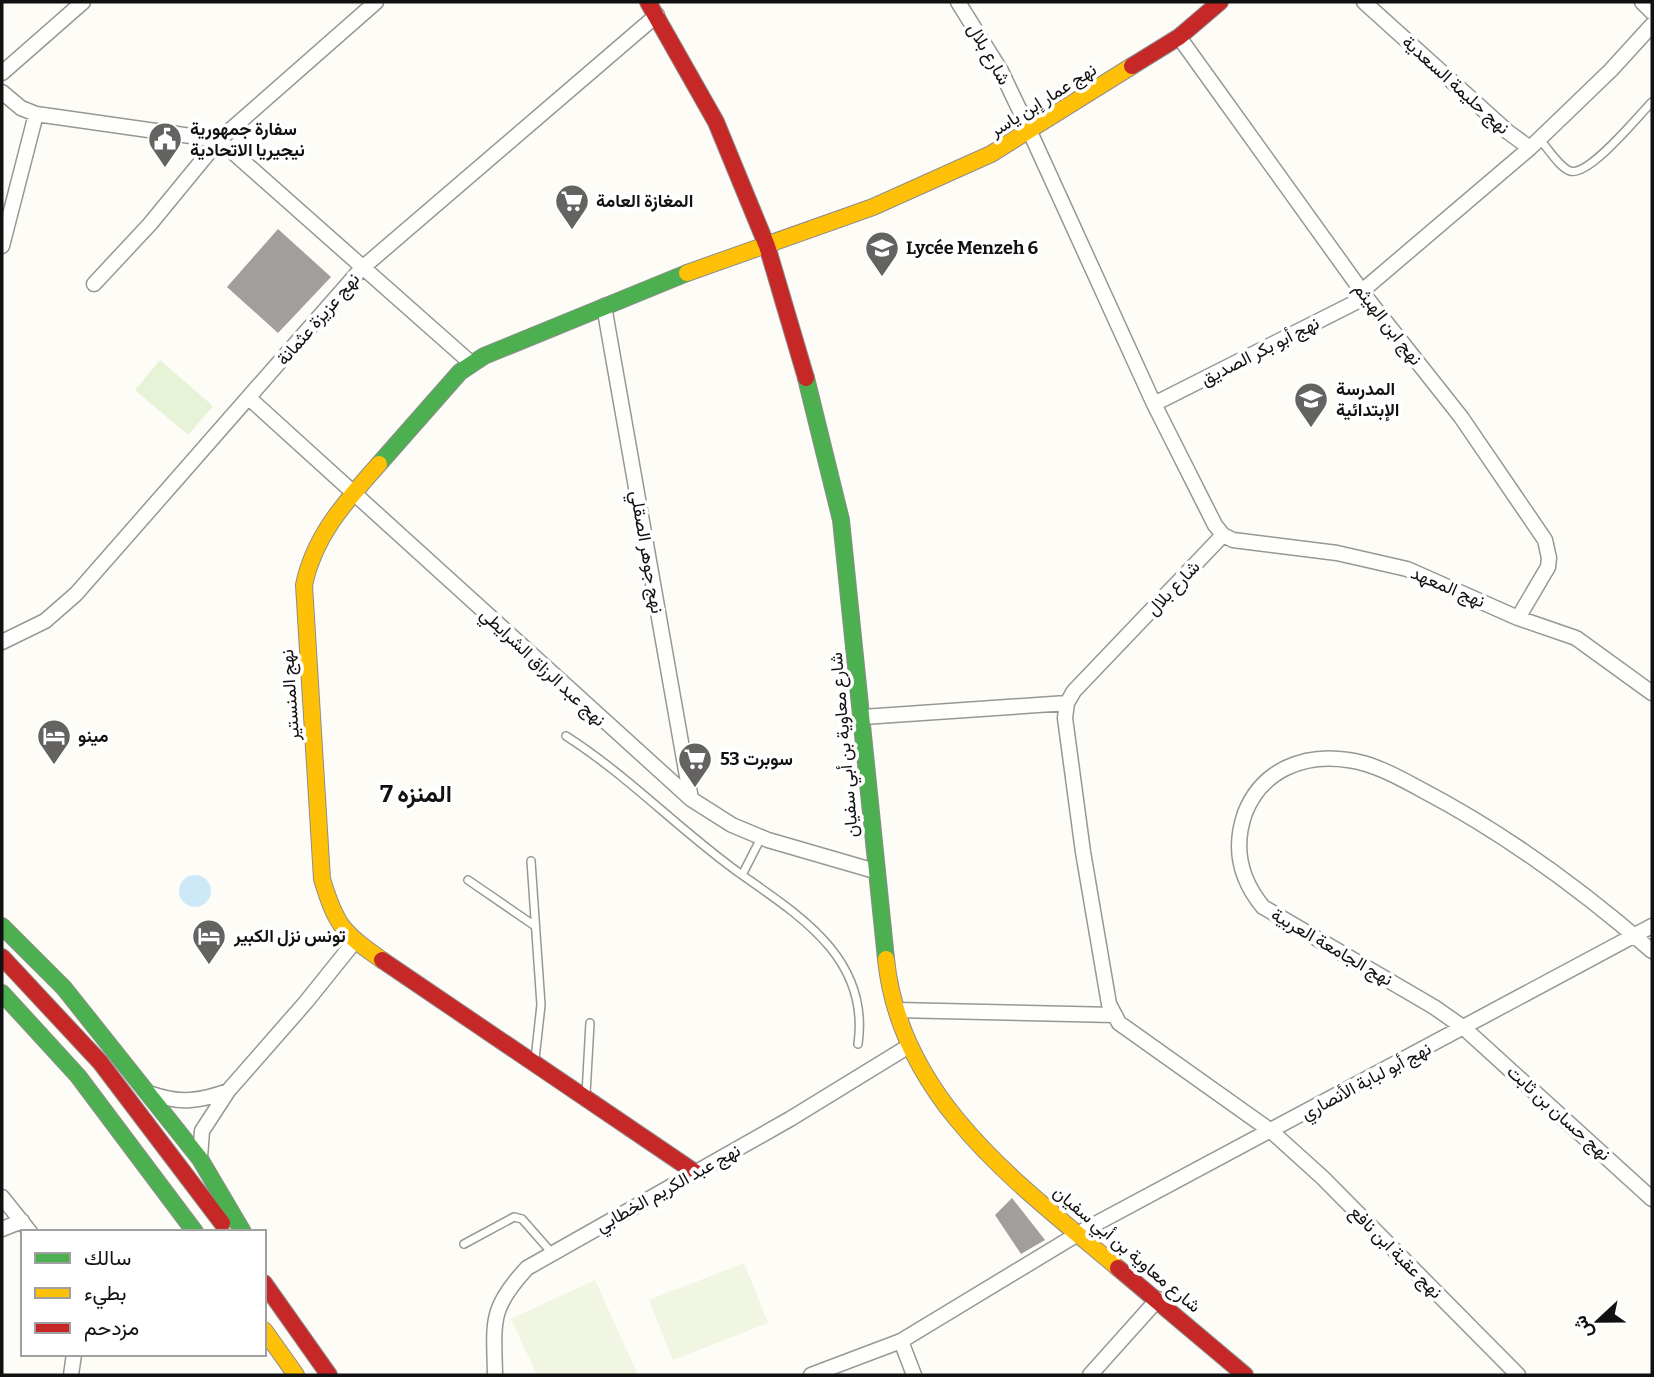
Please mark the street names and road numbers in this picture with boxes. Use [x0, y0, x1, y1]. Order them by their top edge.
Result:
street label: شارع بلال [962, 19, 1015, 89]
street label: نهج حليمة السعدية [1397, 31, 1514, 140]
street label: نهج عمار إبن ياسر [985, 58, 1101, 143]
street label: نهج عزيزة عثمانة [272, 268, 365, 370]
street label: نهج ابن الهيثم [1348, 278, 1427, 370]
street label: نهج أبو بكر الصديق [1197, 312, 1323, 391]
street label: نهج جوهر الصقلي [621, 489, 669, 616]
street label: شارع بلال [1142, 556, 1205, 621]
street label: نهج المعهد [1407, 562, 1488, 613]
street label: نهج عبد الرزاق الشرايطي [473, 603, 610, 734]
street label: نهج المنستير [276, 648, 305, 742]
street label: شارع معاوية بن أبي سفيان [825, 651, 867, 839]
street label: نهج الجامعة العربية [1267, 903, 1397, 992]
street label: نهج أبو لبابة الأنصاري [1297, 1037, 1437, 1128]
street label: نهج حسان بن ثابت [1502, 1061, 1616, 1166]
street label: نهج عبد الكريم الخطابي [592, 1139, 746, 1240]
street label: شارع معاوية بن أبي سفيان [1046, 1181, 1205, 1320]
street label: نهج عقبة ابن نافع [1344, 1201, 1447, 1304]

